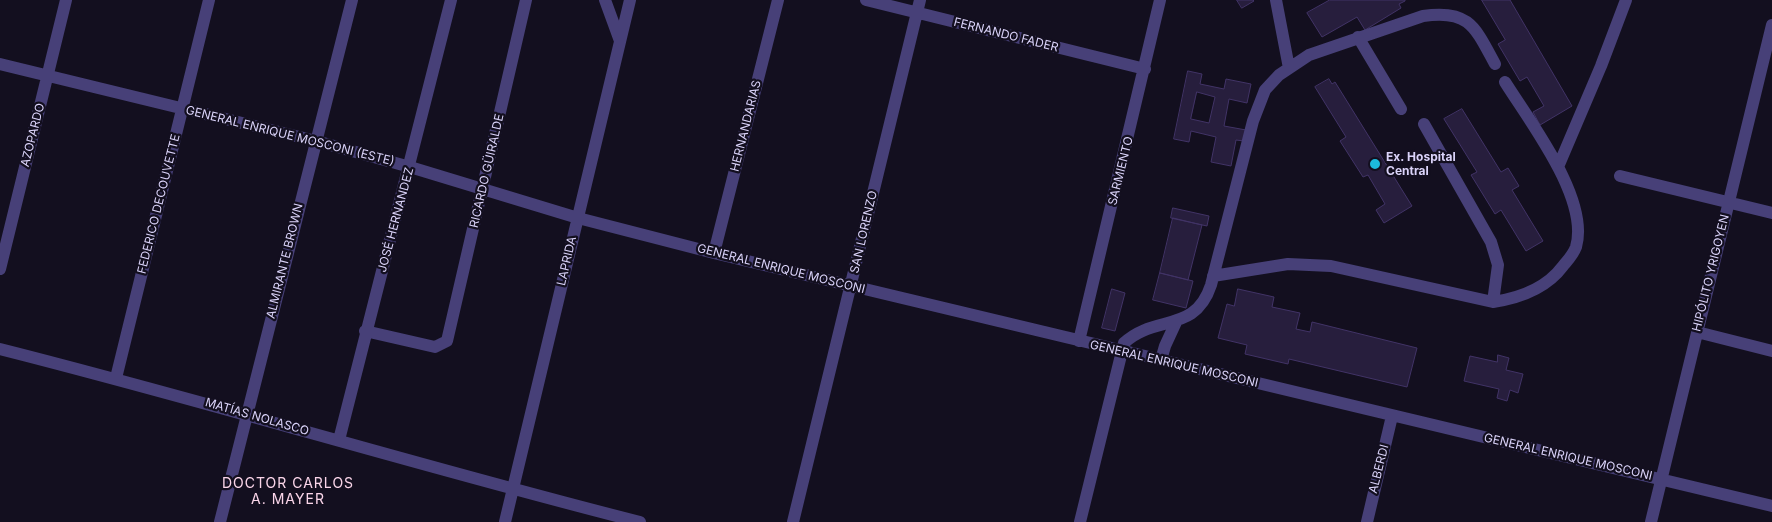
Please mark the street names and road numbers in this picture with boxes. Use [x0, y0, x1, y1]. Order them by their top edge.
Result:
street label: FERNANDO FADER [952, 15, 1060, 55]
street label: HERNANDARIAS [728, 79, 764, 173]
street label: AZOPARDO [18, 102, 48, 168]
street label: GENERAL ENRIQUE MOSCONI (ESTE) [184, 103, 396, 169]
street label: RICARDO GÜIRALDE [467, 113, 507, 229]
street label: FEDERICO DECOUVETTE [135, 133, 183, 275]
street label: SARMIENTO [1105, 135, 1137, 207]
street label: JOSÉ HERNANDEZ [375, 166, 417, 274]
street label: SAN LORENZO [848, 189, 880, 275]
street label: ALMIRANTE BROWN [264, 202, 306, 320]
street label: HIPÓLITO YRIGOYEN [1689, 213, 1733, 333]
street label: LAPRIDA [554, 235, 580, 287]
street label: GENERAL ENRIQUE MOSCONI [696, 241, 866, 297]
street label: GENERAL ENRIQUE MOSCONI [1088, 338, 1260, 390]
street label: MATÍAS NOLASCO [203, 395, 311, 439]
street label: GENERAL ENRIQUE MOSCONI [1482, 431, 1654, 483]
street label: ALBERDI [1366, 443, 1392, 495]

